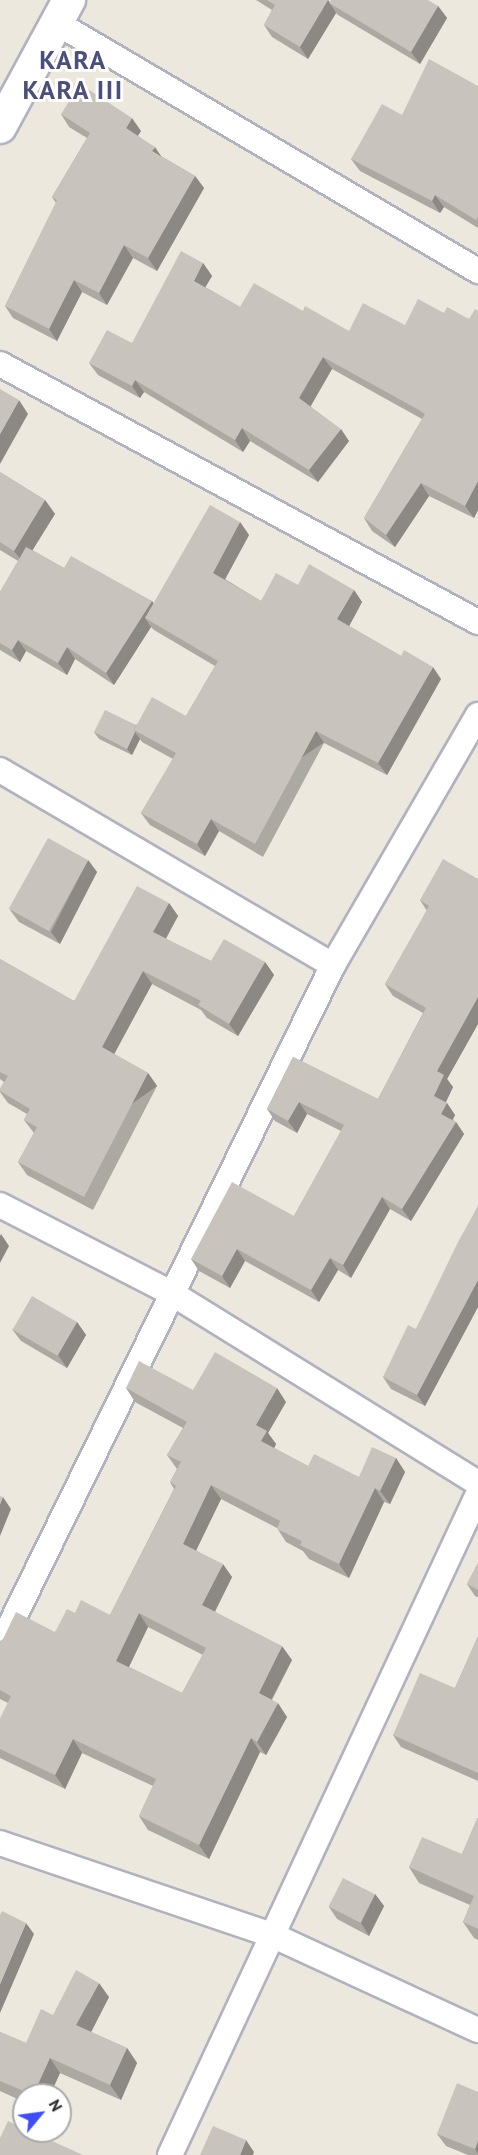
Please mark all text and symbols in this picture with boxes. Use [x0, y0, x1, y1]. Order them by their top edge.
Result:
district label: KARA KARA III [22, 44, 124, 106]
north arrow [12, 2083, 72, 2143]
text: N [45, 2096, 67, 2115]

